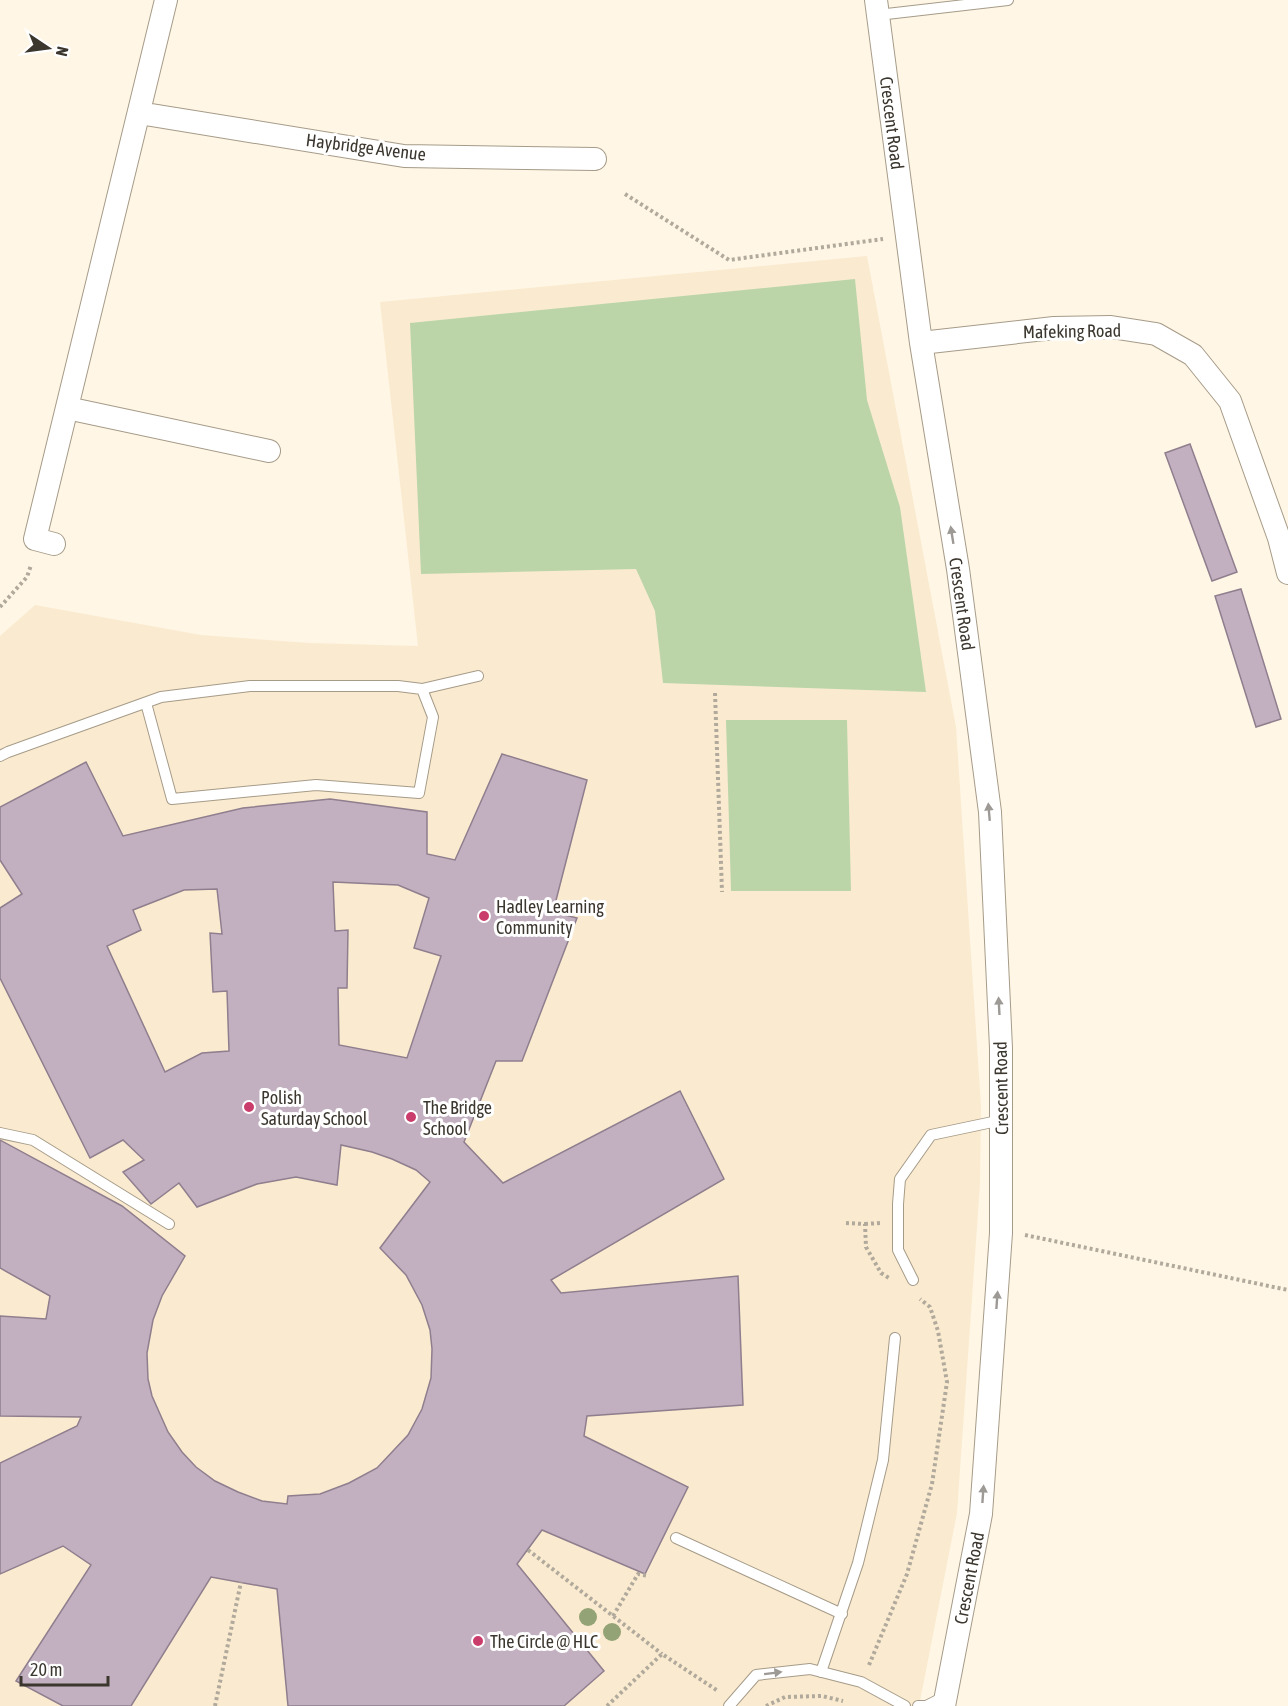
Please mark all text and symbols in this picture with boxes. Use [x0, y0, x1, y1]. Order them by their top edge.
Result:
north arrow [18, 18, 78, 78]
text: N [53, 45, 72, 58]
street label: Crescent Road [876, 75, 908, 171]
street label: Haybridge Avenue [305, 129, 427, 165]
street label: Mafeking Road [1023, 320, 1121, 342]
one-way arrow [947, 525, 956, 544]
street label: Crescent Road [945, 556, 979, 652]
one-way arrow [984, 802, 994, 821]
place label: Hadley Learning Community [496, 896, 604, 938]
marker: Hadley Learning Community [477, 909, 491, 923]
one-way arrow [995, 997, 1004, 1016]
street label: Crescent Road [990, 1041, 1012, 1135]
place label: Polish Saturday School [261, 1087, 368, 1129]
place label: The Bridge School [423, 1097, 492, 1139]
marker: Polish Saturday School [242, 1100, 256, 1114]
marker: The Bridge School [404, 1110, 418, 1124]
one-way arrow [992, 1290, 1001, 1309]
one-way arrow [978, 1485, 987, 1504]
street label: Crescent Road [950, 1530, 988, 1626]
place label: The Circle @ HLC [490, 1631, 598, 1652]
marker: The Circle @ HLC [471, 1634, 485, 1648]
scale bar [21, 1649, 108, 1687]
text: 20 m [30, 1659, 62, 1680]
one-way arrow [764, 1668, 783, 1678]

